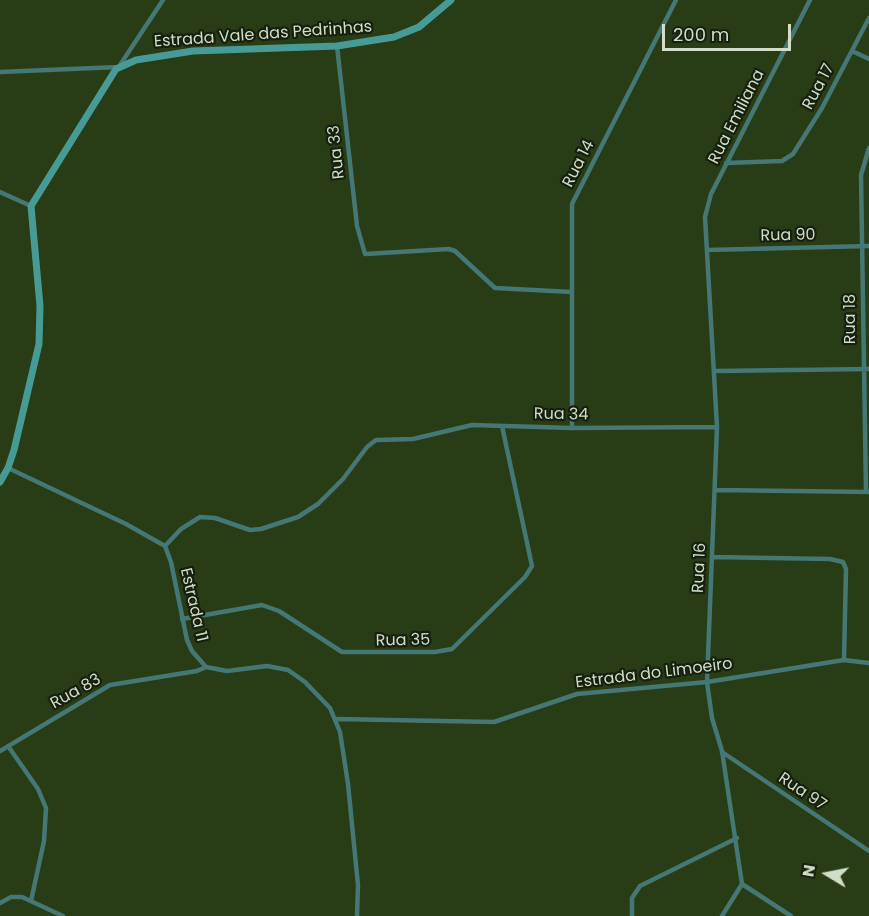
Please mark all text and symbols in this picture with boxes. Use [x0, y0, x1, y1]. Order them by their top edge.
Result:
scale bar [665, 12, 794, 50]
street label: Estrada Vale das Pedrinhas [153, 18, 373, 52]
text: 200 m [673, 22, 729, 47]
street label: Rua 17 [799, 61, 839, 113]
street label: Rua Emiliana [705, 67, 769, 167]
street label: Rua 33 [325, 124, 349, 180]
street label: Rua 14 [559, 137, 599, 191]
street label: Rua 90 [760, 226, 816, 246]
street label: Rua 18 [841, 294, 861, 344]
street label: Rua 34 [534, 405, 588, 425]
street label: Rua 16 [689, 542, 711, 594]
street label: Estrada 11 [175, 566, 211, 644]
street label: Rua 35 [376, 631, 430, 651]
street label: Estrada do Limoeiro [574, 655, 734, 693]
street label: Rua 83 [47, 670, 105, 714]
street label: Rua 97 [774, 769, 830, 815]
north arrow [797, 844, 857, 904]
text: N [796, 863, 821, 879]

